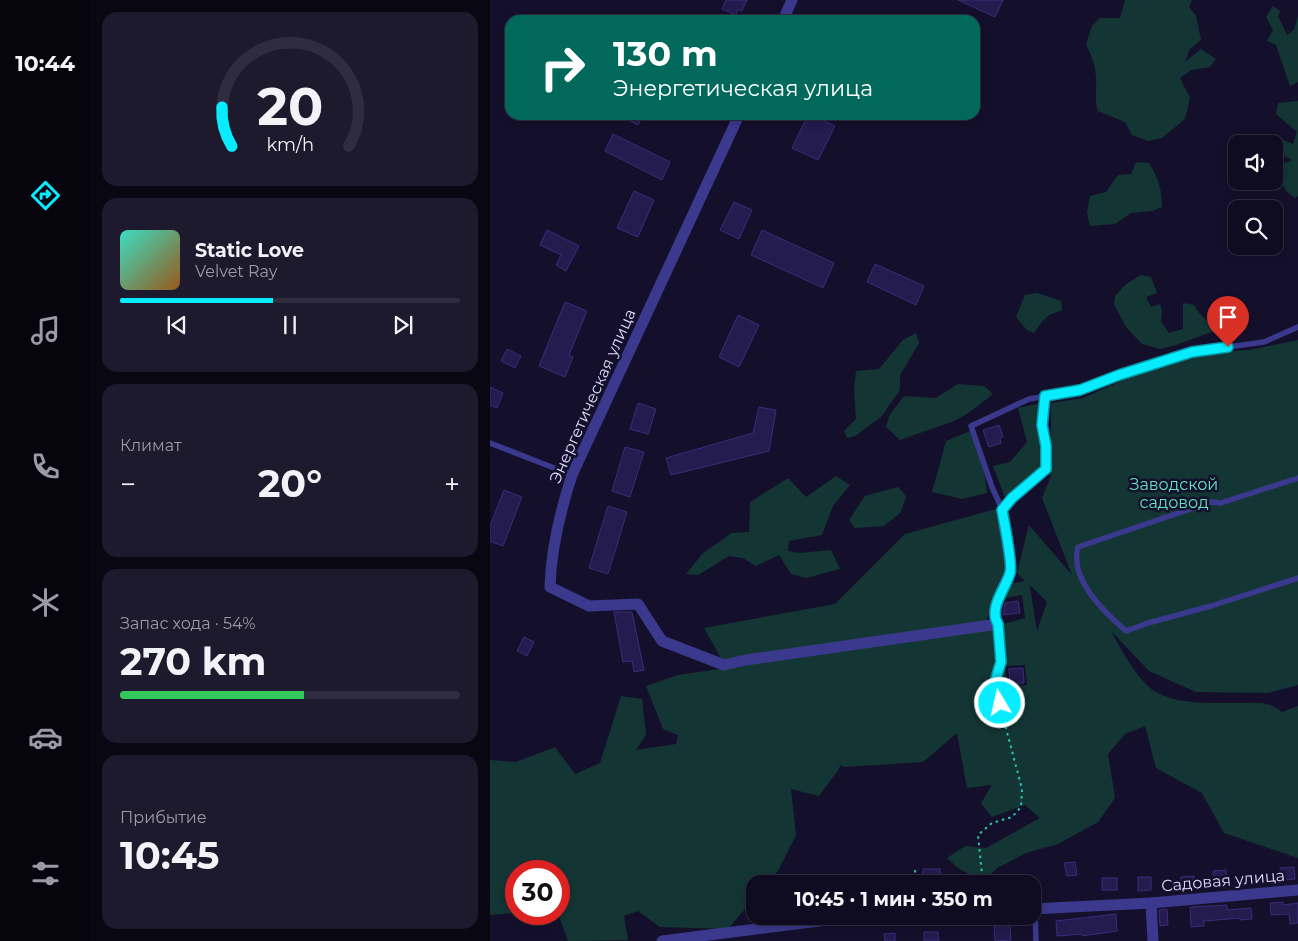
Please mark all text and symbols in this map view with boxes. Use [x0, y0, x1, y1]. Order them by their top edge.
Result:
text: 130 m [613, 32, 718, 75]
icon: right [530, 35, 595, 100]
text: 10:44 [15, 50, 75, 77]
text: 20 [257, 75, 323, 138]
text: Энергетическая улица [613, 75, 873, 102]
text: km/h [266, 134, 314, 155]
map controls [1228, 135, 1283, 255]
button: sound [1228, 135, 1283, 190]
icon: directions [28, 178, 63, 213]
button: search [1228, 200, 1283, 255]
text: Static Love [195, 239, 304, 262]
text: Velvet Ray [195, 262, 277, 281]
pin [1207, 296, 1249, 347]
icon: arrive [1214, 303, 1242, 331]
street label: Энергетическая улица [545, 306, 640, 486]
icon: previous [163, 311, 191, 339]
icon: pause [276, 311, 304, 339]
icon: next [389, 311, 417, 339]
icon: music [28, 313, 63, 348]
text: Климат [120, 436, 182, 455]
icon: phone [28, 449, 63, 484]
text: 20° [258, 460, 322, 507]
text: − [120, 467, 136, 501]
text: + [444, 467, 460, 501]
park label: Заводской садовод [1130, 475, 1218, 512]
icon: climate [28, 585, 63, 620]
text: Запас хода · 54% [120, 614, 255, 633]
text: 270 km [120, 638, 266, 685]
position arrow [973, 676, 1025, 728]
icon: car [28, 720, 63, 755]
text: Прибытие [120, 808, 207, 827]
text: 10:45 [120, 832, 219, 879]
icon: filters [28, 856, 63, 891]
speed limit sign: 30 [505, 860, 570, 925]
street label: Садовая улица [1160, 866, 1286, 895]
text: 10:45 · 1 мин · 350 m [794, 888, 993, 911]

